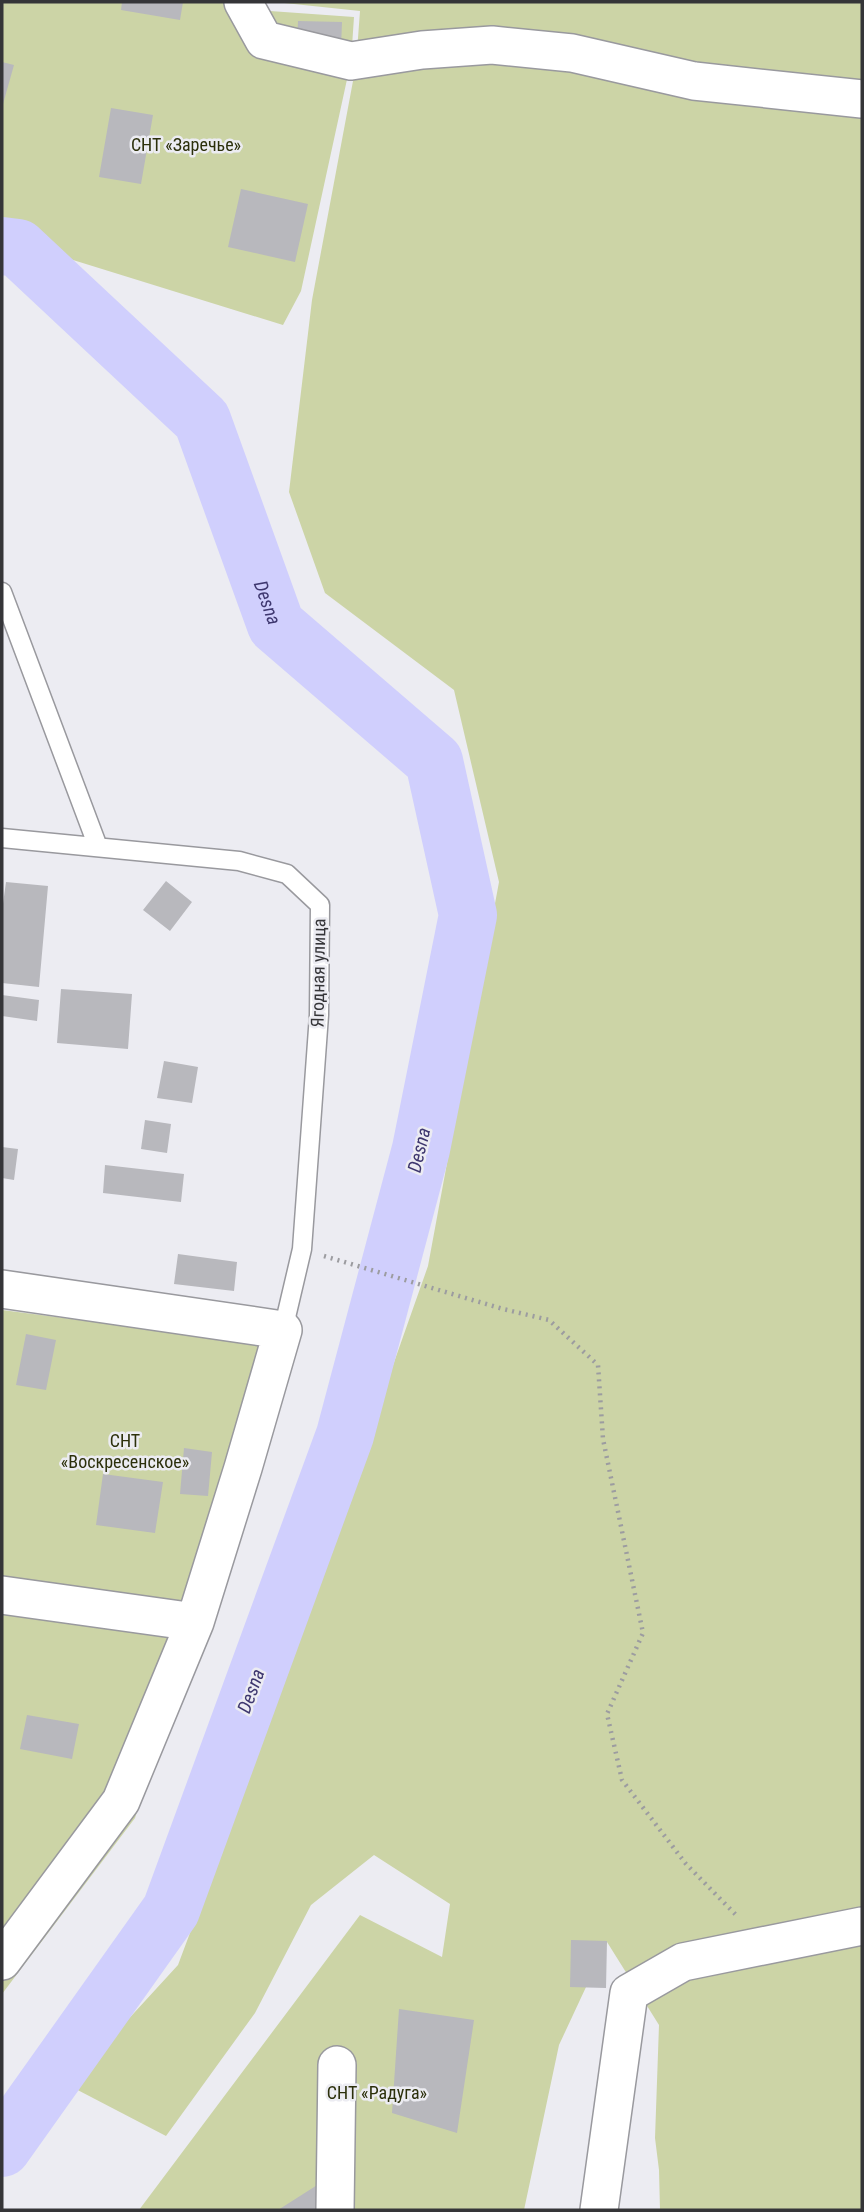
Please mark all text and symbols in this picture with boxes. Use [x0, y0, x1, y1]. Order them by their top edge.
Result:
park label: СНТ «Заречье» [131, 134, 241, 155]
water label: Desna [249, 577, 286, 628]
street label: Ягодная улица [307, 918, 329, 1028]
water label: Desna [403, 1125, 435, 1175]
park label: СНТ «Воскресенское» [61, 1430, 189, 1472]
water label: Desna [232, 1666, 270, 1716]
park label: СНТ «Радуга» [327, 2082, 427, 2103]

